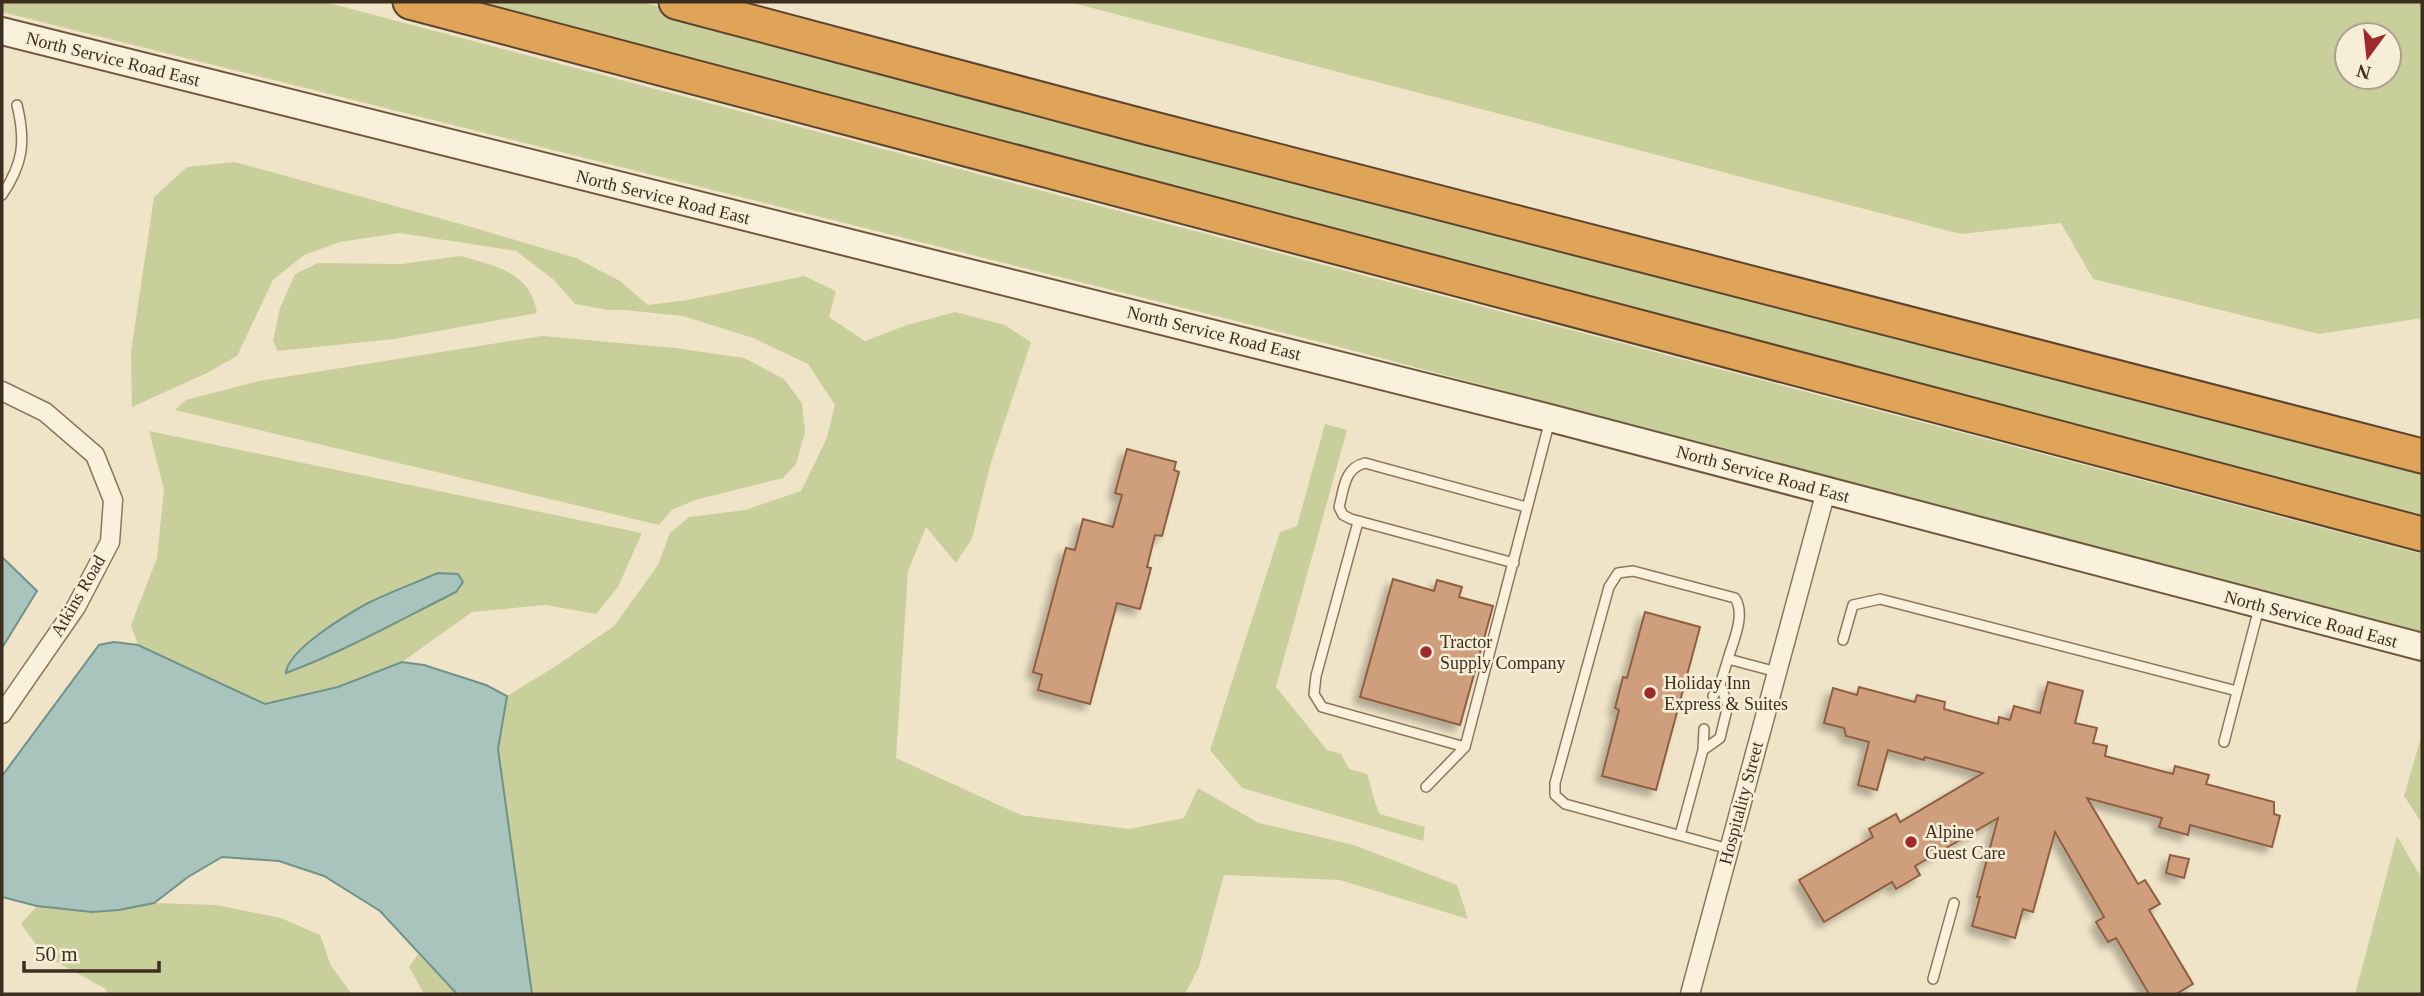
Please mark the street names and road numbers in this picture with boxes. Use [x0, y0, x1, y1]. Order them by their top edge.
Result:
street label: North Service Road East [24, 28, 202, 90]
street label: North Service Road East [574, 166, 752, 228]
street label: North Service Road East [1125, 302, 1303, 364]
street label: North Service Road East [1674, 441, 1852, 507]
street label: Atkins Road [47, 552, 109, 640]
street label: North Service Road East [2222, 586, 2400, 652]
street label: Hospitality Street [1715, 739, 1767, 867]

